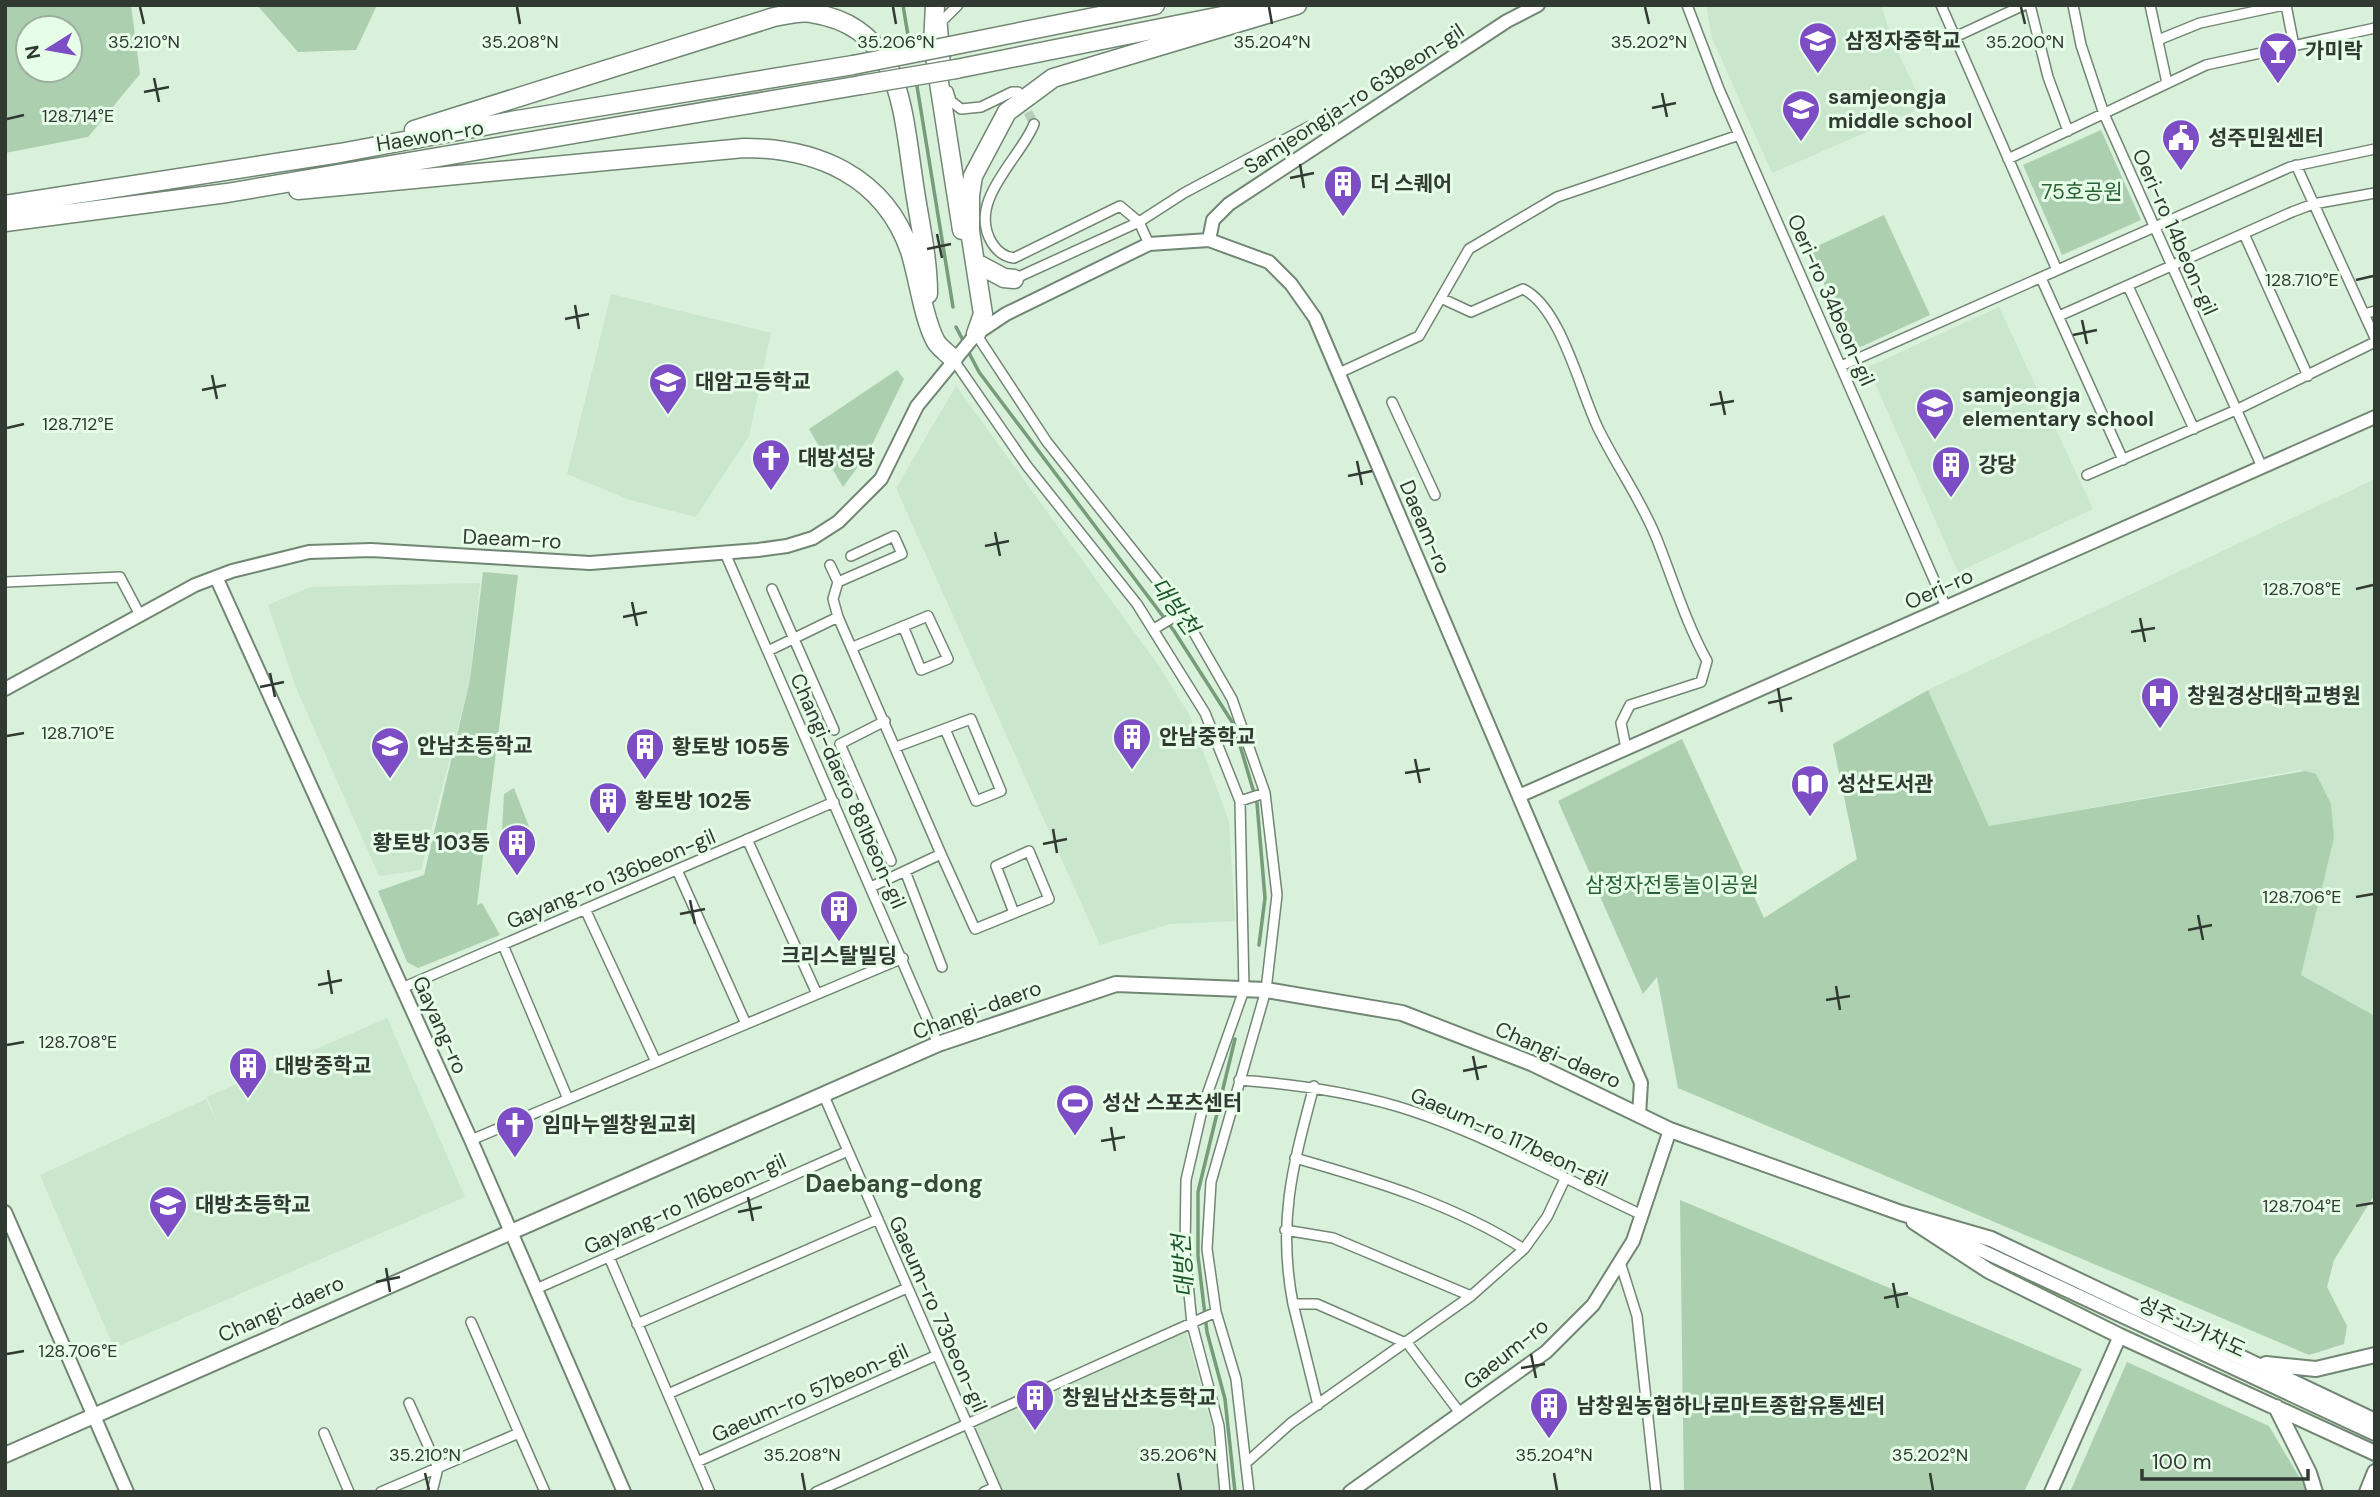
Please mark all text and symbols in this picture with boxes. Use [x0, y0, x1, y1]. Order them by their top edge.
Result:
north arrow [14, 14, 84, 84]
street label: Samjeongja-ro 63beon-gil [1238, 17, 1470, 181]
school or university icon: 삼정자중학교 [1797, 20, 1839, 75]
place label: 삼정자중학교 [1845, 27, 1961, 55]
text: 35.210°N [108, 30, 180, 54]
text: 35.208°N [481, 30, 559, 54]
text: 35.206°N [857, 30, 935, 54]
text: 35.204°N [1233, 30, 1311, 54]
text: 35.202°N [1611, 30, 1687, 54]
text: 35.200°N [1986, 30, 2064, 54]
bar icon: 가미락 [2257, 30, 2299, 85]
place label: 가미락 [2305, 37, 2363, 65]
text: N [19, 43, 46, 61]
place label: samjeongja middle school [1828, 83, 1972, 135]
school or university icon: samjeongja middle school [1780, 88, 1822, 143]
text: 128.714°E [42, 104, 114, 128]
street label: Haewon-ro [374, 114, 486, 158]
public building icon: 성주민원센터 [2160, 117, 2202, 172]
place label: 성주민원센터 [2208, 124, 2324, 152]
street label: Oeri-ro 14beon-gil [2126, 144, 2224, 320]
building icon: 더 스퀘어 [1322, 163, 1364, 218]
place label: 더 스퀘어 [1370, 170, 1452, 198]
park label: 75호공원 [2041, 178, 2123, 206]
street label: Oeri-ro 34beon-gil [1781, 210, 1881, 390]
text: 128.710°E [2265, 268, 2339, 292]
school or university icon: 대암고등학교 [647, 361, 689, 416]
place label: 대암고등학교 [695, 368, 811, 396]
place label: samjeongja elementary school [1962, 381, 2154, 433]
school or university icon: samjeongja elementary school [1914, 386, 1956, 441]
text: 128.712°E [42, 412, 114, 436]
church icon: 대방성당 [750, 437, 792, 492]
place label: 대방성당 [798, 444, 875, 472]
building icon: 강당 [1930, 444, 1972, 499]
place label: 강당 [1978, 451, 2017, 479]
street label: Daeam-ro [1393, 476, 1457, 578]
street label: Daeam-ro [462, 522, 562, 556]
street label: Oeri-ro [1900, 562, 1978, 616]
water label: 대방천 [1144, 572, 1207, 643]
text: 128.708°E [2263, 577, 2341, 601]
street label: Changi-daero 881beon-gil [783, 669, 913, 913]
hospital icon: 창원경상대학교병원 [2139, 675, 2181, 730]
place label: 창원경상대학교병원 [2187, 682, 2361, 710]
building icon: 안남중학교 [1111, 716, 1153, 771]
text: 128.710°E [41, 721, 115, 745]
place label: 안남중학교 [1159, 723, 1256, 751]
school or university icon: 안남초등학교 [369, 725, 411, 780]
building icon: 황토방 105동 [624, 726, 666, 781]
place label: 안남초등학교 [417, 732, 533, 760]
place label: 황토방 105동 [672, 733, 790, 761]
library icon: 성산도서관 [1789, 763, 1831, 818]
place label: 성산도서관 [1837, 770, 1934, 798]
building icon: 황토방 102동 [587, 780, 629, 835]
place label: 황토방 102동 [635, 787, 752, 815]
building icon: 황토방 103동 [496, 822, 538, 877]
street label: Gayang-ro 136beon-gil [502, 822, 720, 936]
place label: 황토방 103동 [373, 829, 490, 857]
park label: 삼정자전통놀이공원 [1585, 871, 1759, 899]
text: 128.706°E [2263, 885, 2341, 909]
building icon: 크리스탈빌딩 [818, 888, 860, 943]
place label: 크리스탈빌딩 [781, 942, 897, 970]
street label: Gayang-ro [406, 972, 474, 1078]
street label: Changi-daero [909, 974, 1045, 1046]
street label: Changi-daero [1491, 1015, 1625, 1095]
text: 128.708°E [39, 1030, 117, 1054]
building icon: 대방중학교 [227, 1045, 269, 1100]
place label: 대방중학교 [275, 1052, 372, 1080]
street label: Gaeum-ro 117beon-gil [1406, 1081, 1612, 1193]
sports icon: 성산 스포츠센터 [1054, 1082, 1096, 1137]
place label: 성산 스포츠센터 [1102, 1089, 1242, 1117]
church icon: 임마누엘창원교회 [494, 1104, 536, 1159]
place label: 임마누엘창원교회 [542, 1111, 697, 1139]
street label: Gayang-ro 116beon-gil [579, 1147, 791, 1261]
district label: Daebang-dong [805, 1168, 983, 1199]
school or university icon: 대방초등학교 [147, 1184, 189, 1239]
place label: 대방초등학교 [195, 1191, 311, 1219]
text: 128.704°E [2263, 1194, 2341, 1218]
street label: Gaeum-ro 73beon-gil [882, 1211, 994, 1417]
water label: 대방천 [1166, 1230, 1200, 1299]
street label: Changi-daero [214, 1269, 348, 1349]
street label: 성주고가차도 [2134, 1290, 2250, 1364]
street label: Gaeum-ro [1458, 1312, 1554, 1396]
street label: Gaeum-ro 57beon-gil [707, 1337, 913, 1449]
text: 128.706°E [39, 1339, 117, 1363]
building icon: 창원남산초등학교 [1014, 1377, 1056, 1432]
place label: 창원남산초등학교 [1062, 1384, 1217, 1412]
building icon: 남창원농협하나로마트종합유통센터 [1528, 1385, 1570, 1440]
place label: 남창원농협하나로마트종합유통센터 [1576, 1392, 1885, 1420]
scale bar [2142, 1438, 2308, 1482]
text: 35.210°N [389, 1443, 461, 1467]
text: 35.208°N [763, 1443, 841, 1467]
text: 35.206°N [1139, 1443, 1217, 1467]
text: 35.204°N [1515, 1443, 1593, 1467]
text: 35.202°N [1892, 1443, 1968, 1467]
text: 100 m [2152, 1448, 2212, 1476]

